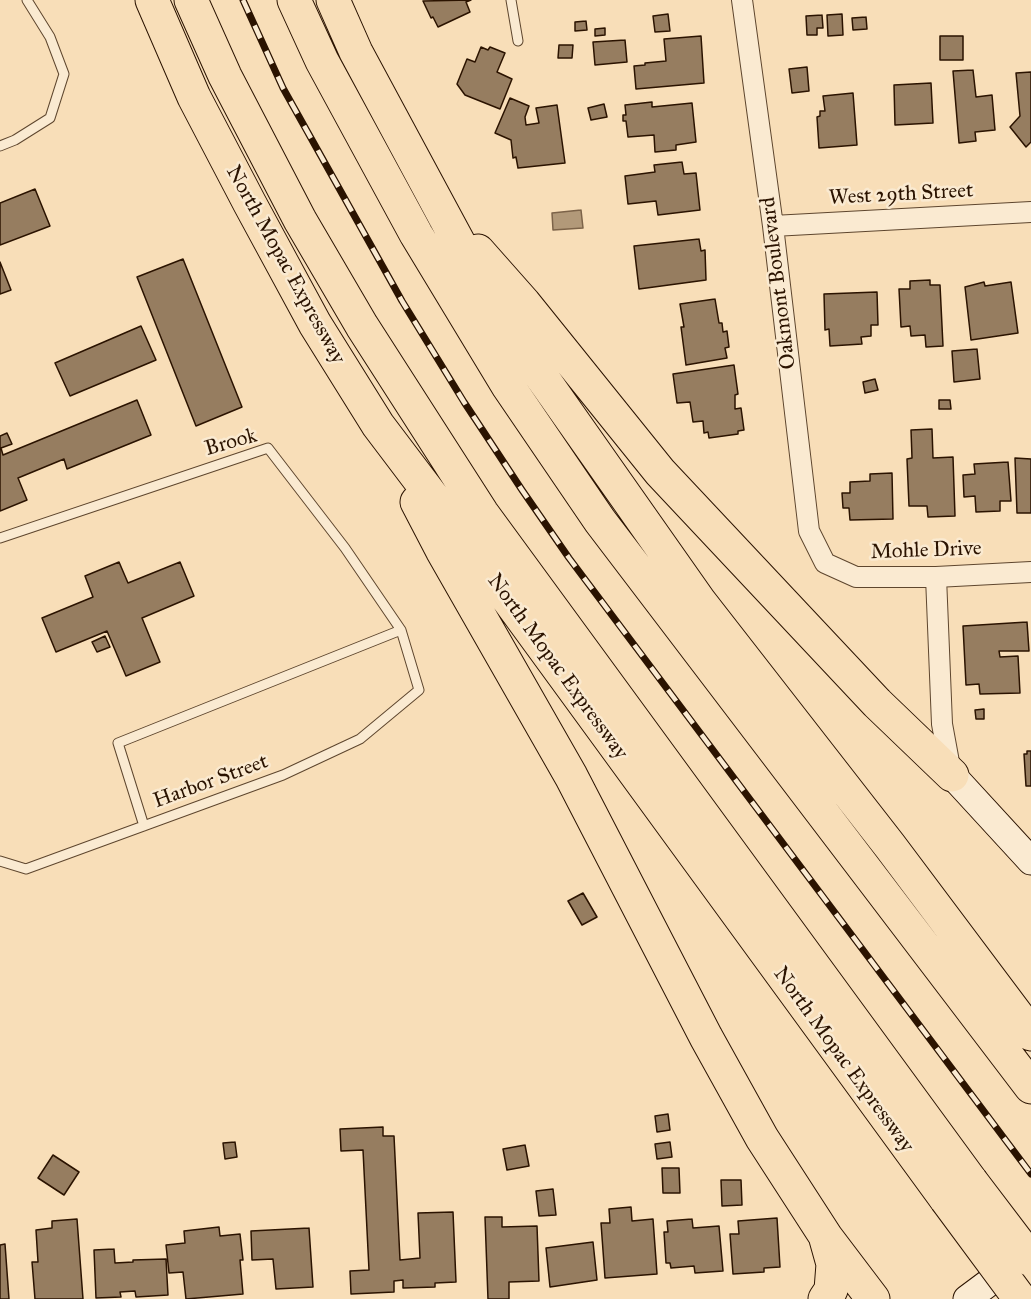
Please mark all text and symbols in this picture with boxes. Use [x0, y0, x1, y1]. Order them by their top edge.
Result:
street label: North Mopac Expressway [220, 161, 350, 369]
street label: West 29th Street [828, 179, 974, 211]
street label: Oakmont Boulevard [756, 195, 802, 371]
street label: Brook [202, 424, 260, 462]
street label: Mohle Drive [870, 536, 982, 566]
street label: North Mopac Expressway [481, 569, 633, 765]
street label: Harbor Street [150, 750, 272, 814]
street label: North Mopac Expressway [767, 962, 919, 1158]

